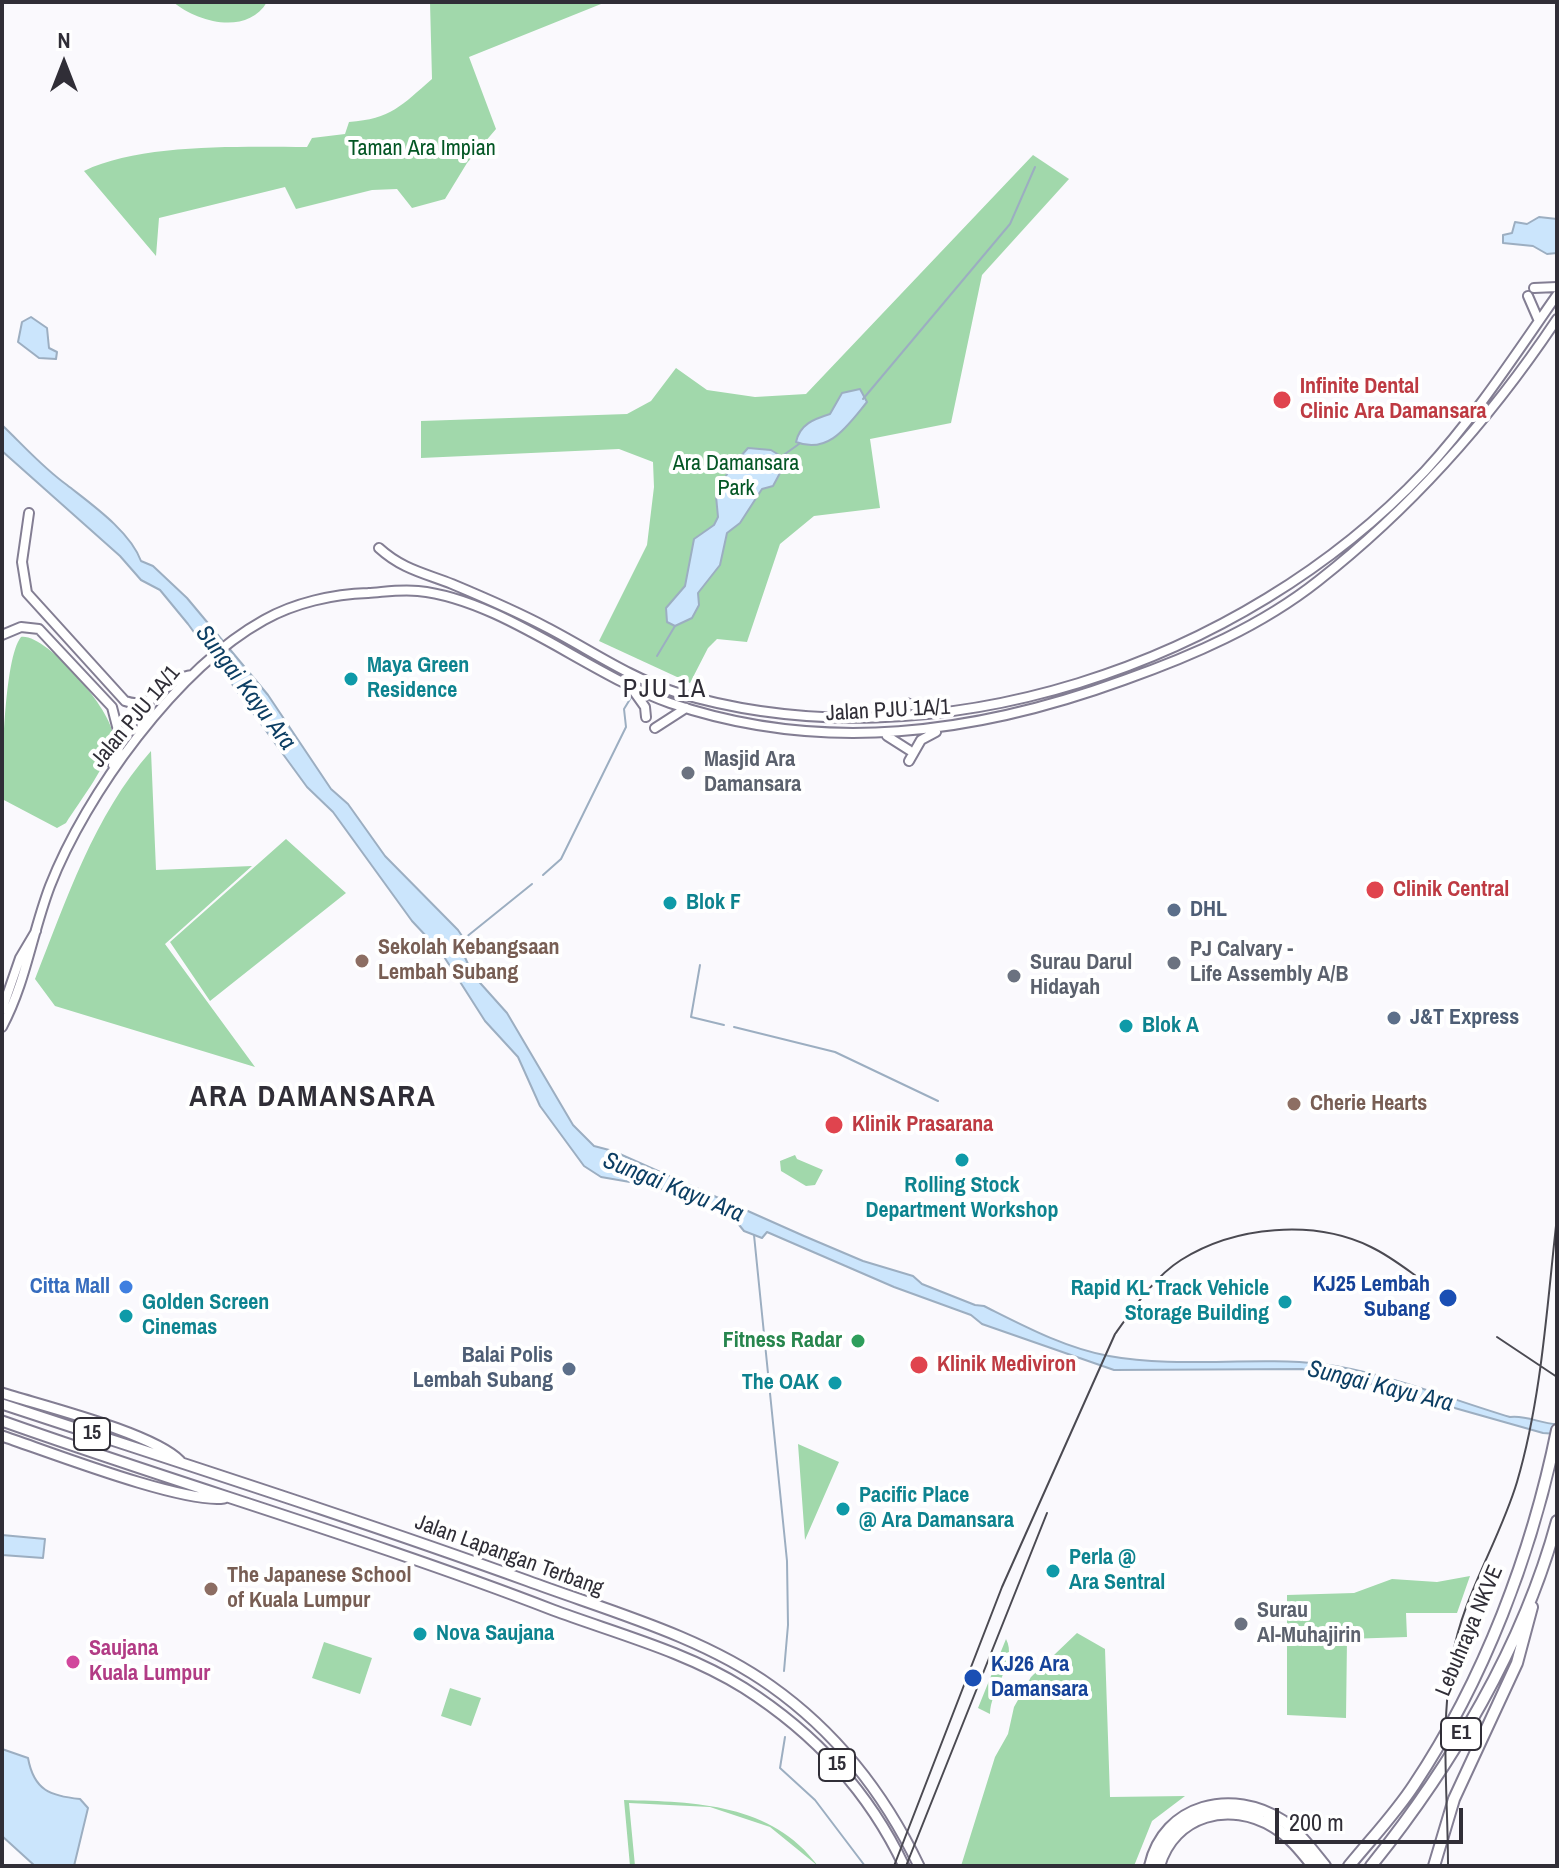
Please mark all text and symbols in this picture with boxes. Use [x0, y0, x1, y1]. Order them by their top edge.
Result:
north arrow [24, 24, 104, 104]
text: N [57, 25, 71, 55]
park label: Taman Ara Impian [348, 136, 496, 162]
place label: Infinite Dental Clinic Ara Damansara [1300, 374, 1486, 426]
marker: Infinite Dental Clinic Ara Damansara [1271, 389, 1293, 411]
park label: Ara Damansara Park [673, 451, 799, 502]
water label: Sungai Kayu Ara [189, 620, 301, 756]
place label: Maya Green Residence [367, 653, 469, 704]
street label: Jalan PJU 1A/1 [86, 661, 186, 773]
marker: Maya Green Residence [342, 670, 360, 688]
district label: PJU 1A [623, 674, 707, 706]
street label: Jalan PJU 1A/1 [825, 695, 951, 727]
place label: Masjid Ara Damansara [704, 747, 801, 798]
marker: Masjid Ara Damansara [679, 764, 697, 782]
place label: Clinik Central [1393, 877, 1509, 903]
marker: Clinik Central [1364, 879, 1386, 901]
place label: Blok F [686, 890, 741, 916]
marker: Blok F [661, 894, 679, 912]
place label: DHL [1190, 897, 1227, 923]
marker: DHL [1165, 901, 1183, 919]
place label: Sekolah Kebangsaan Lembah Subang [378, 935, 559, 986]
place label: PJ Calvary - Life Assembly A/B [1190, 937, 1348, 988]
place label: Surau Darul Hidayah [1030, 950, 1132, 1002]
marker: Sekolah Kebangsaan Lembah Subang [353, 952, 371, 970]
marker: PJ Calvary - Life Assembly A/B [1165, 954, 1183, 972]
marker: Surau Darul Hidayah [1005, 967, 1023, 985]
place label: J&T Express [1410, 1005, 1519, 1031]
marker: J&T Express [1385, 1009, 1403, 1027]
place label: Blok A [1142, 1013, 1199, 1039]
marker: Blok A [1117, 1017, 1135, 1035]
district label: ARA DAMANSARA [189, 1080, 437, 1116]
place label: Cherie Hearts [1310, 1091, 1427, 1117]
marker: Cherie Hearts [1285, 1095, 1303, 1113]
place label: Klinik Prasarana [852, 1112, 993, 1138]
marker: Klinik Prasarana [823, 1114, 845, 1136]
water label: Sungai Kayu Ara [599, 1147, 747, 1229]
marker: Rolling Stock Department Workshop [953, 1151, 971, 1169]
place label: Rolling Stock Department Workshop [865, 1173, 1059, 1224]
place label: KJ25 Lembah Subang [1313, 1272, 1430, 1324]
place label: Citta Mall [30, 1274, 110, 1300]
place label: Rapid KL Track Vehicle Storage Building [1071, 1276, 1269, 1328]
marker: Citta Mall [117, 1278, 135, 1296]
marker: KJ25 Lembah Subang [1437, 1287, 1459, 1309]
place label: Golden Screen Cinemas [142, 1290, 269, 1342]
marker: Rapid KL Track Vehicle Storage Building [1276, 1293, 1294, 1311]
marker: Golden Screen Cinemas [117, 1307, 135, 1325]
place label: Fitness Radar [723, 1328, 842, 1354]
marker: Fitness Radar [849, 1332, 867, 1350]
place label: Balai Polis Lembah Subang [413, 1343, 553, 1394]
place label: Klinik Mediviron [937, 1352, 1076, 1378]
marker: Klinik Mediviron [908, 1354, 930, 1376]
water label: Sungai Kayu Ara [1304, 1355, 1456, 1419]
marker: Balai Polis Lembah Subang [560, 1360, 578, 1378]
place label: The OAK [742, 1370, 819, 1396]
marker: The OAK [826, 1374, 844, 1392]
road number: 15 [74, 1418, 110, 1450]
place label: Pacific Place @ Ara Damansara [859, 1483, 1014, 1534]
marker: Pacific Place @ Ara Damansara [834, 1500, 852, 1518]
street label: Jalan Lapangan Terbang [411, 1510, 607, 1602]
place label: Perla @ Ara Sentral [1069, 1545, 1165, 1596]
marker: Perla @ Ara Sentral [1044, 1562, 1062, 1580]
street label: Lebuhraya NKVE [1431, 1562, 1509, 1700]
place label: The Japanese School of Kuala Lumpur [227, 1563, 411, 1614]
marker: The Japanese School of Kuala Lumpur [202, 1580, 220, 1598]
place label: Surau Al-Muhajirin [1257, 1598, 1361, 1650]
marker: Surau Al-Muhajirin [1232, 1615, 1250, 1633]
place label: Nova Saujana [436, 1621, 554, 1647]
marker: Nova Saujana [411, 1625, 429, 1643]
place label: Saujana Kuala Lumpur [89, 1636, 210, 1688]
place label: KJ26 Ara Damansara [991, 1652, 1088, 1704]
marker: Saujana Kuala Lumpur [64, 1653, 82, 1671]
marker: KJ26 Ara Damansara [962, 1667, 984, 1689]
road number: E1 [1441, 1718, 1481, 1750]
road number: 15 [819, 1749, 855, 1781]
scale bar [1279, 1792, 1467, 1842]
text: 200 m [1289, 1806, 1344, 1838]

